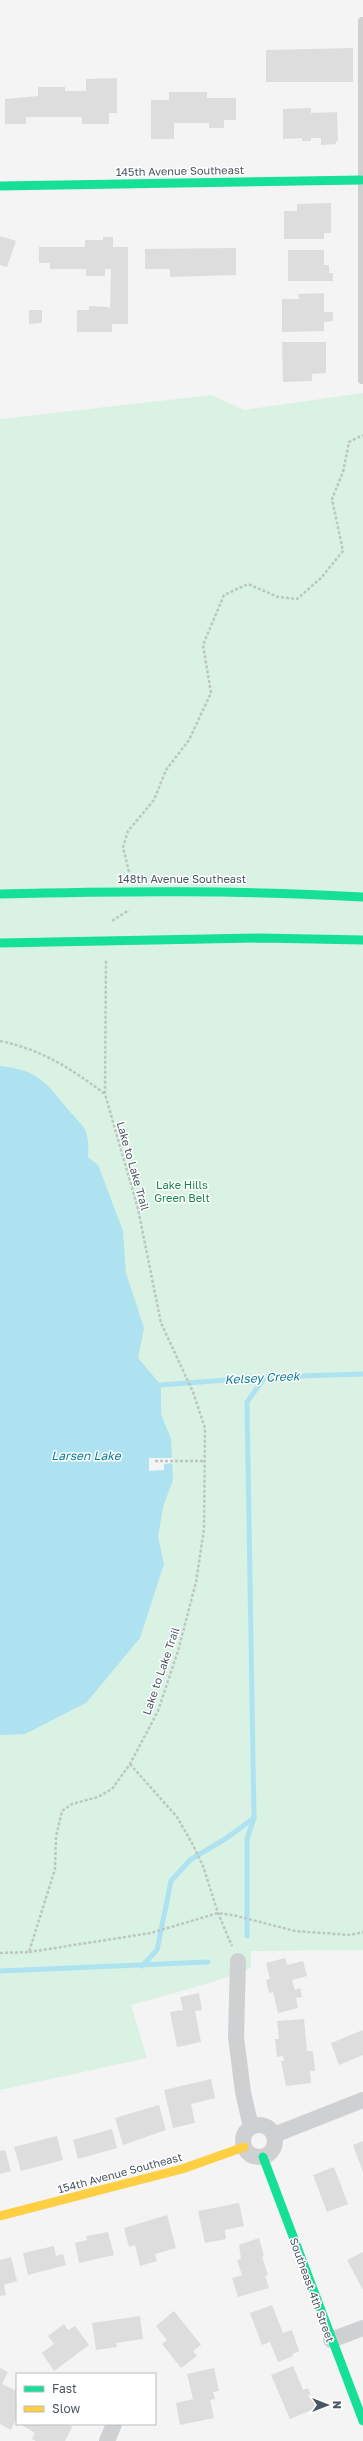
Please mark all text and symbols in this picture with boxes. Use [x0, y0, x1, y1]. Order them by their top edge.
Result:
street label: 145th Avenue Southeast [116, 163, 244, 178]
street label: 148th Avenue Southeast [118, 872, 246, 885]
street label: Lake to Lake Trail [115, 1120, 153, 1212]
park label: Lake Hills Green Belt [154, 1178, 210, 1204]
water label: Kelsey Creek [224, 1368, 301, 1387]
water label: Larsen Lake [51, 1448, 122, 1463]
street label: Lake to Lake Trail [139, 1625, 182, 1716]
street label: 154th Avenue Southeast [56, 2150, 183, 2195]
street label: Southeast 4th Street [288, 2236, 337, 2344]
legend [16, 2373, 156, 2425]
text: Fast [52, 2381, 77, 2396]
north arrow [307, 2385, 347, 2425]
text: Slow [52, 2401, 80, 2416]
text: N [331, 2401, 344, 2409]

